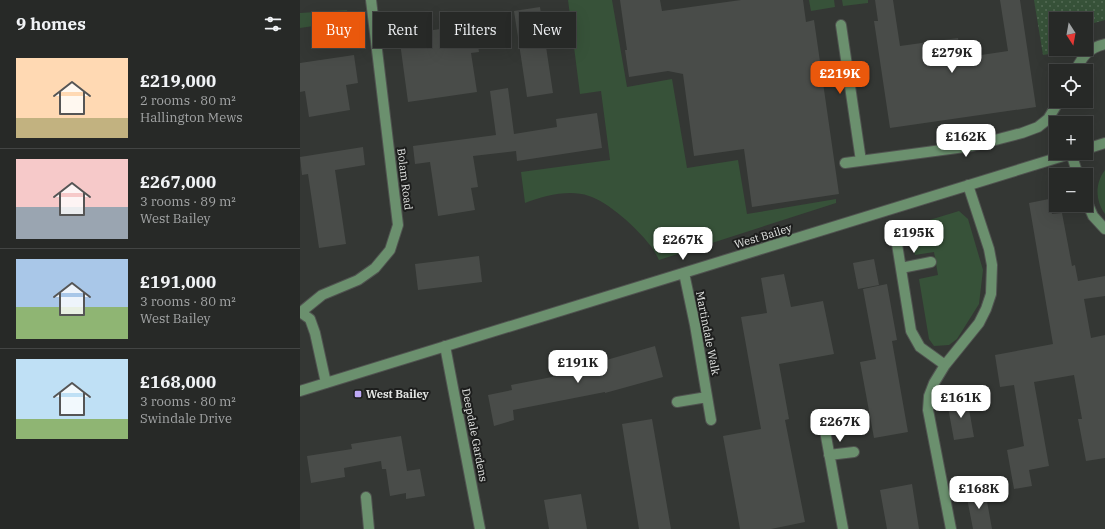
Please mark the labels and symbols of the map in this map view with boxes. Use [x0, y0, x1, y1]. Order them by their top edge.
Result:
north arrow [1049, 12, 1093, 56]
pin: £279K [924, 40, 980, 74]
pin: £219K [812, 61, 868, 95]
pin: £162K [938, 124, 994, 158]
street label: Bolam Road [394, 147, 416, 211]
pin: £195K [886, 220, 942, 254]
street label: West Bailey [732, 221, 794, 251]
pin: £267K [655, 227, 711, 261]
street label: Martindale Walk [693, 290, 723, 377]
pin: £191K [550, 350, 606, 384]
pin: £161K [933, 385, 989, 419]
place label: West Bailey [366, 387, 430, 401]
street label: Deepdale Gardens [459, 387, 491, 483]
marker: West Bailey [353, 389, 363, 399]
pin: £267K [812, 409, 868, 443]
pin: £168K [951, 476, 1007, 510]

